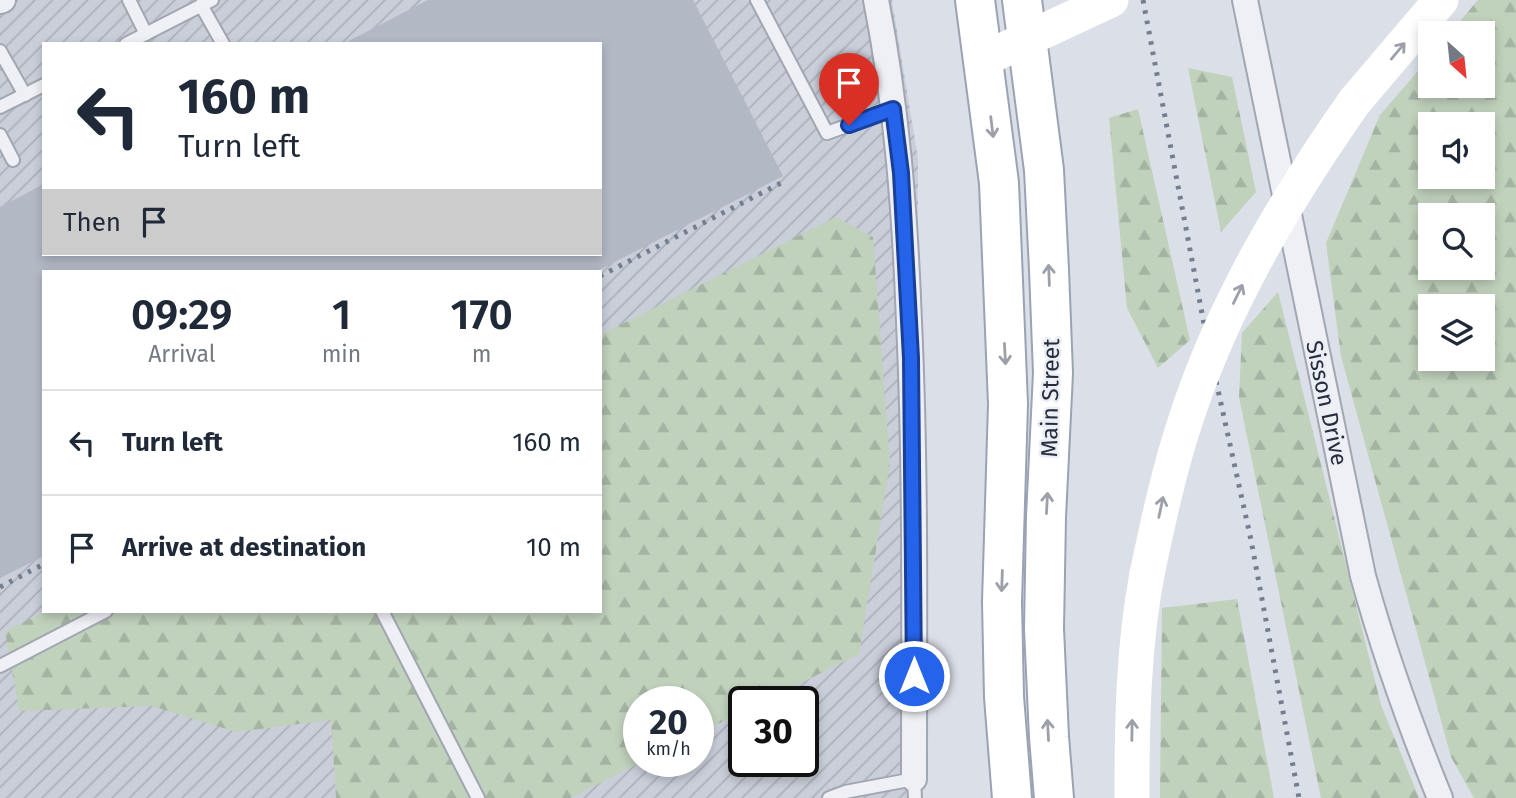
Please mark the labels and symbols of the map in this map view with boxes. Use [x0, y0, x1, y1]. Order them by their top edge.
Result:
north arrow [1418, 21, 1494, 98]
one-way arrow [1390, 42, 1406, 60]
pin [819, 53, 879, 125]
one-way arrow [986, 115, 999, 138]
one-way arrow [1043, 264, 1056, 287]
one-way arrow [1232, 284, 1246, 305]
street label: Main Street [1035, 338, 1065, 458]
street label: Sisson Drive [1300, 338, 1354, 468]
one-way arrow [999, 342, 1012, 365]
one-way arrow [1040, 491, 1053, 514]
one-way arrow [1155, 496, 1169, 519]
one-way arrow [996, 569, 1009, 592]
position arrow [877, 639, 951, 713]
speed limit sign: 30 [728, 686, 819, 777]
one-way arrow [1042, 719, 1055, 742]
one-way arrow [1125, 719, 1139, 742]

